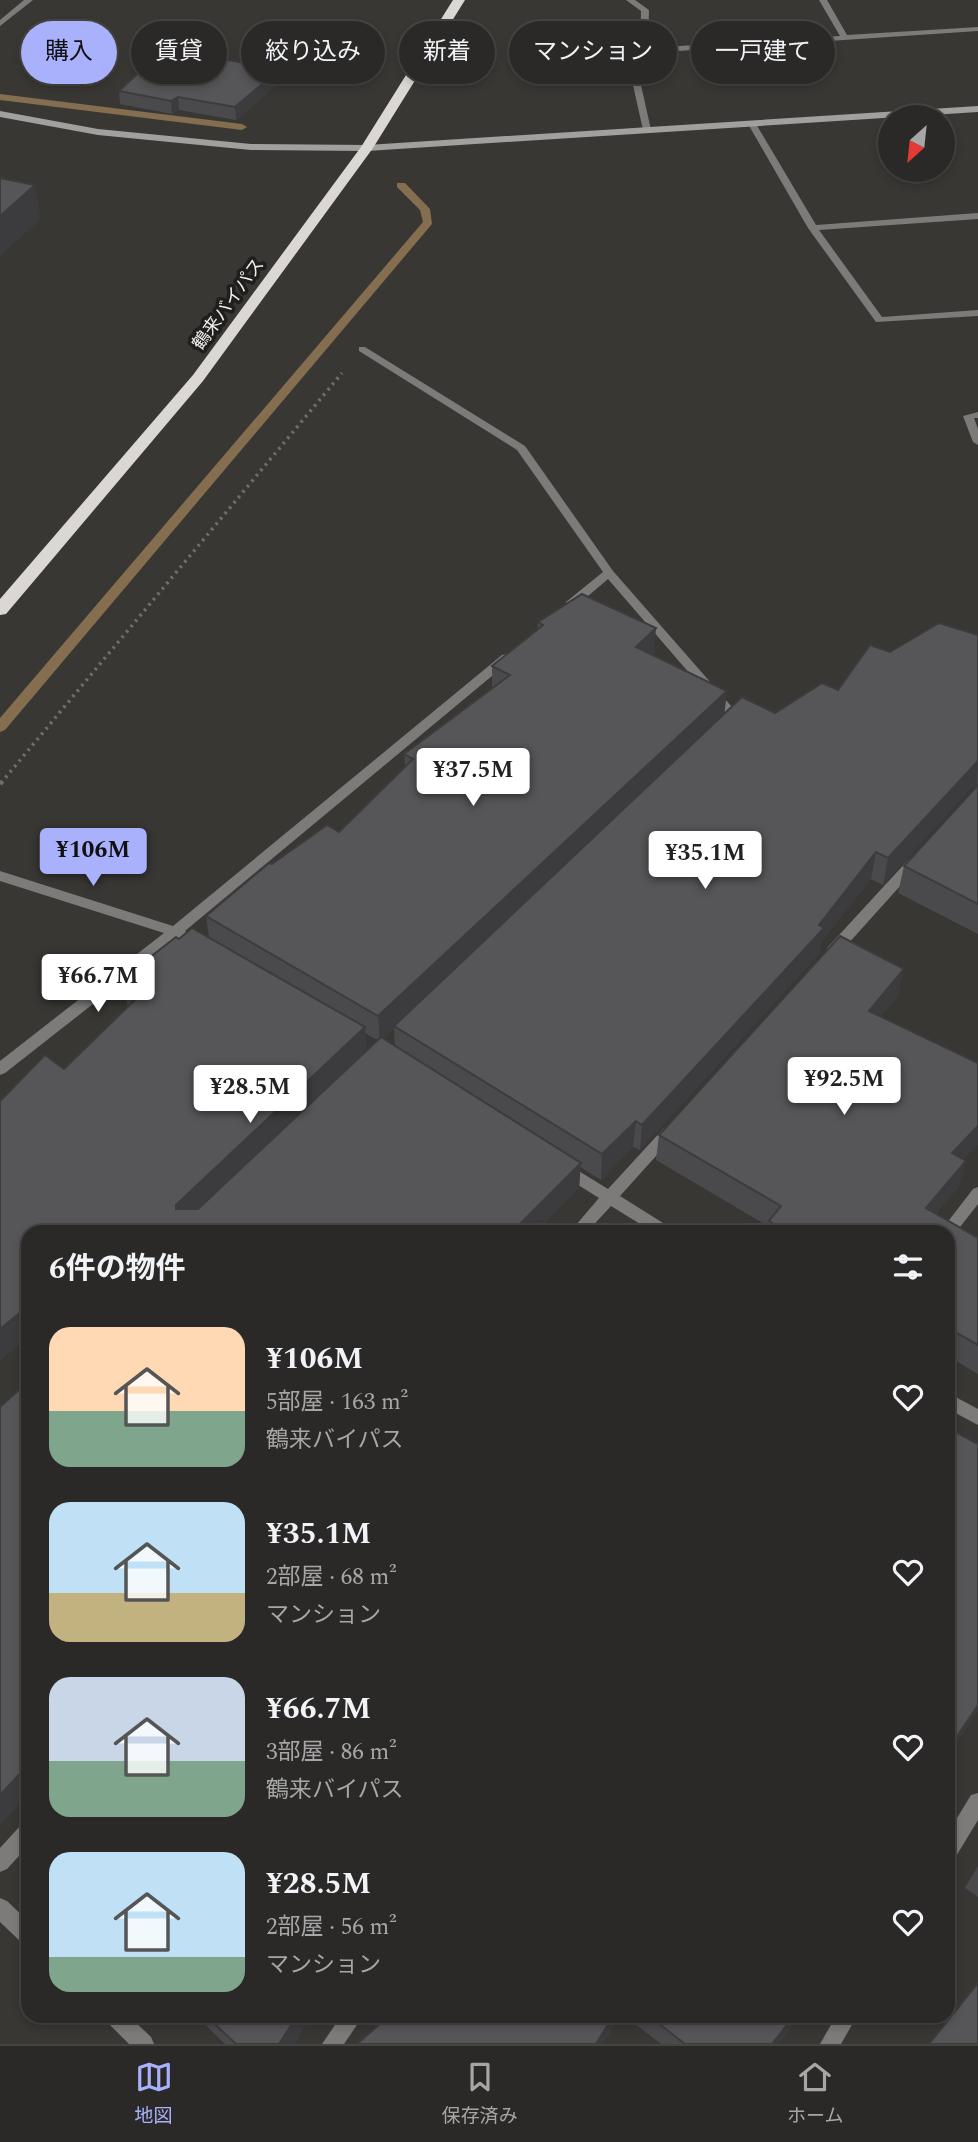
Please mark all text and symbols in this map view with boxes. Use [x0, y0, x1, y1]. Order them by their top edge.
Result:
chip: 購入 [21, 21, 117, 84]
chip: 賃貸 [131, 21, 227, 84]
chip: 絞り込み [241, 21, 385, 84]
chip: 新着 [399, 21, 495, 84]
chip: マンション [509, 21, 677, 84]
chip: 一戸建て [691, 21, 835, 84]
north arrow [878, 105, 956, 182]
map controls [878, 105, 955, 182]
street label: 鶴来バイパス [186, 253, 271, 356]
pin: ¥37.5M [416, 748, 530, 808]
text: ¥37.5M [433, 753, 513, 788]
pin: ¥106M [44, 828, 142, 888]
pin: ¥35.1M [648, 832, 762, 891]
text: ¥106M [56, 833, 130, 868]
text: ¥35.1M [665, 836, 745, 871]
pin: ¥66.7M [41, 954, 155, 1014]
text: ¥66.7M [58, 959, 138, 994]
pin: ¥92.5M [787, 1058, 901, 1117]
text: ¥92.5M [804, 1062, 884, 1097]
pin: ¥28.5M [193, 1066, 307, 1125]
text: ¥28.5M [210, 1070, 290, 1105]
text: 6件の物件 [49, 1246, 186, 1292]
icon: filters [889, 1248, 927, 1286]
text: ¥106M [266, 1336, 363, 1382]
icon: home [105, 1355, 189, 1439]
icon: heart [889, 1378, 927, 1416]
text: 5部屋 · 163 m² [266, 1385, 408, 1420]
text: 鶴来バイパス [266, 1423, 404, 1458]
text: ¥35.1M [266, 1511, 371, 1557]
icon: home [105, 1530, 189, 1614]
icon: heart [889, 1553, 927, 1591]
text: 2部屋 · 68 m² [266, 1560, 397, 1595]
text: マンション [266, 1598, 381, 1633]
text: ¥66.7M [266, 1686, 371, 1732]
icon: home [105, 1705, 189, 1789]
icon: heart [889, 1728, 927, 1766]
text: 3部屋 · 86 m² [266, 1735, 397, 1770]
text: 鶴来バイパス [266, 1773, 404, 1808]
text: ¥28.5M [266, 1861, 371, 1907]
icon: home [105, 1880, 189, 1964]
icon: heart [889, 1903, 927, 1941]
text: 2部屋 · 56 m² [266, 1910, 397, 1945]
text: マンション [266, 1948, 381, 1983]
tab: 地図 [135, 2058, 173, 2131]
tab: 保存済み [442, 2058, 518, 2131]
tab: ホーム [787, 2058, 843, 2131]

